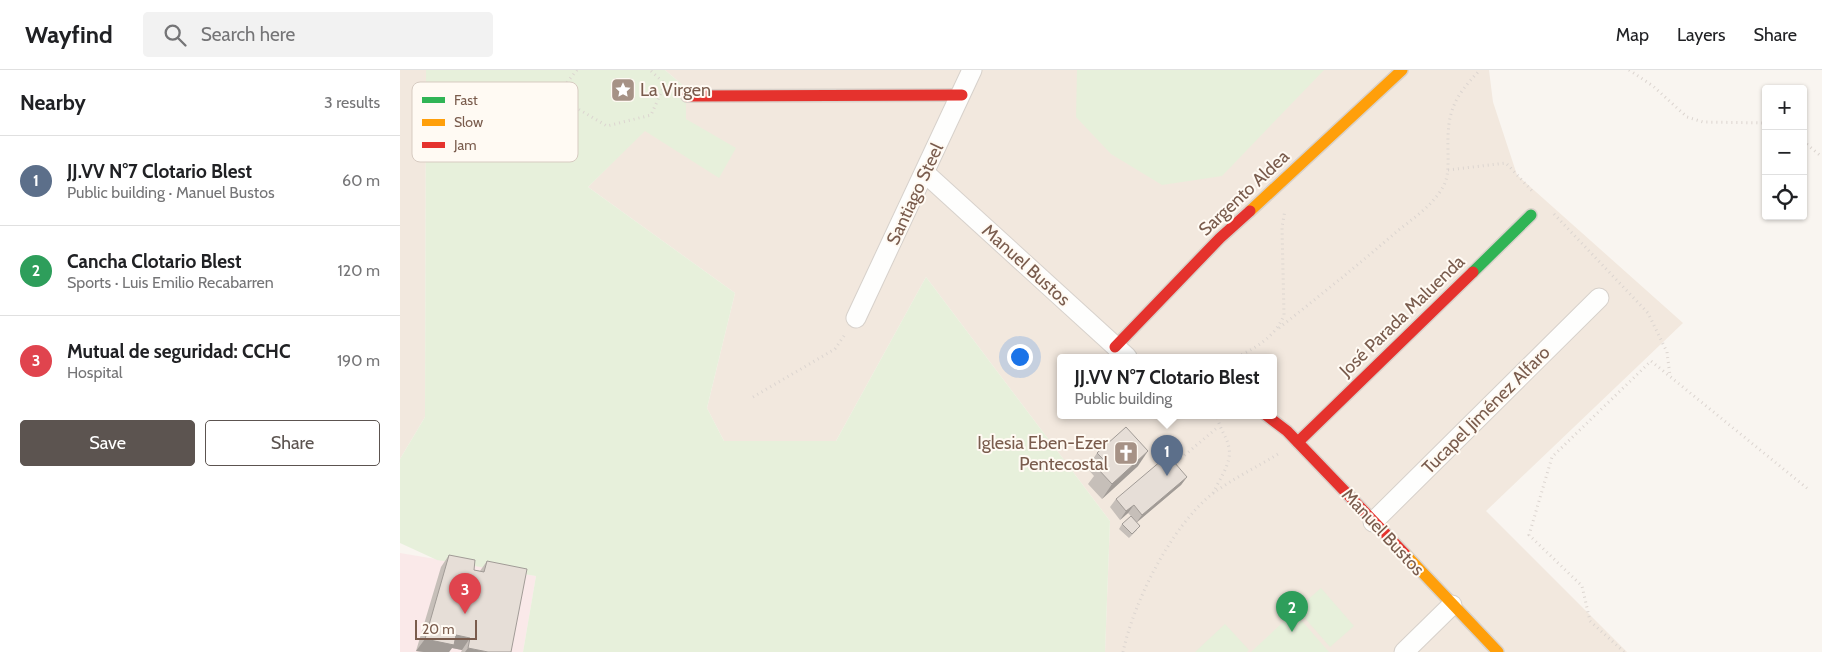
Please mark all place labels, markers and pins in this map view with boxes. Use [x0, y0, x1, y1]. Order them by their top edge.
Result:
place icon: La Virgen [610, 77, 636, 103]
place label: La Virgen [640, 79, 711, 101]
place label: Iglesia Eben-Ezer Pentecostal [977, 432, 1109, 475]
pin: 1 [1151, 435, 1183, 476]
church icon: Iglesia Eben-Ezer Pentecostal [1113, 440, 1139, 466]
pin: 3 [449, 573, 481, 614]
pin: 2 [1276, 591, 1308, 632]

